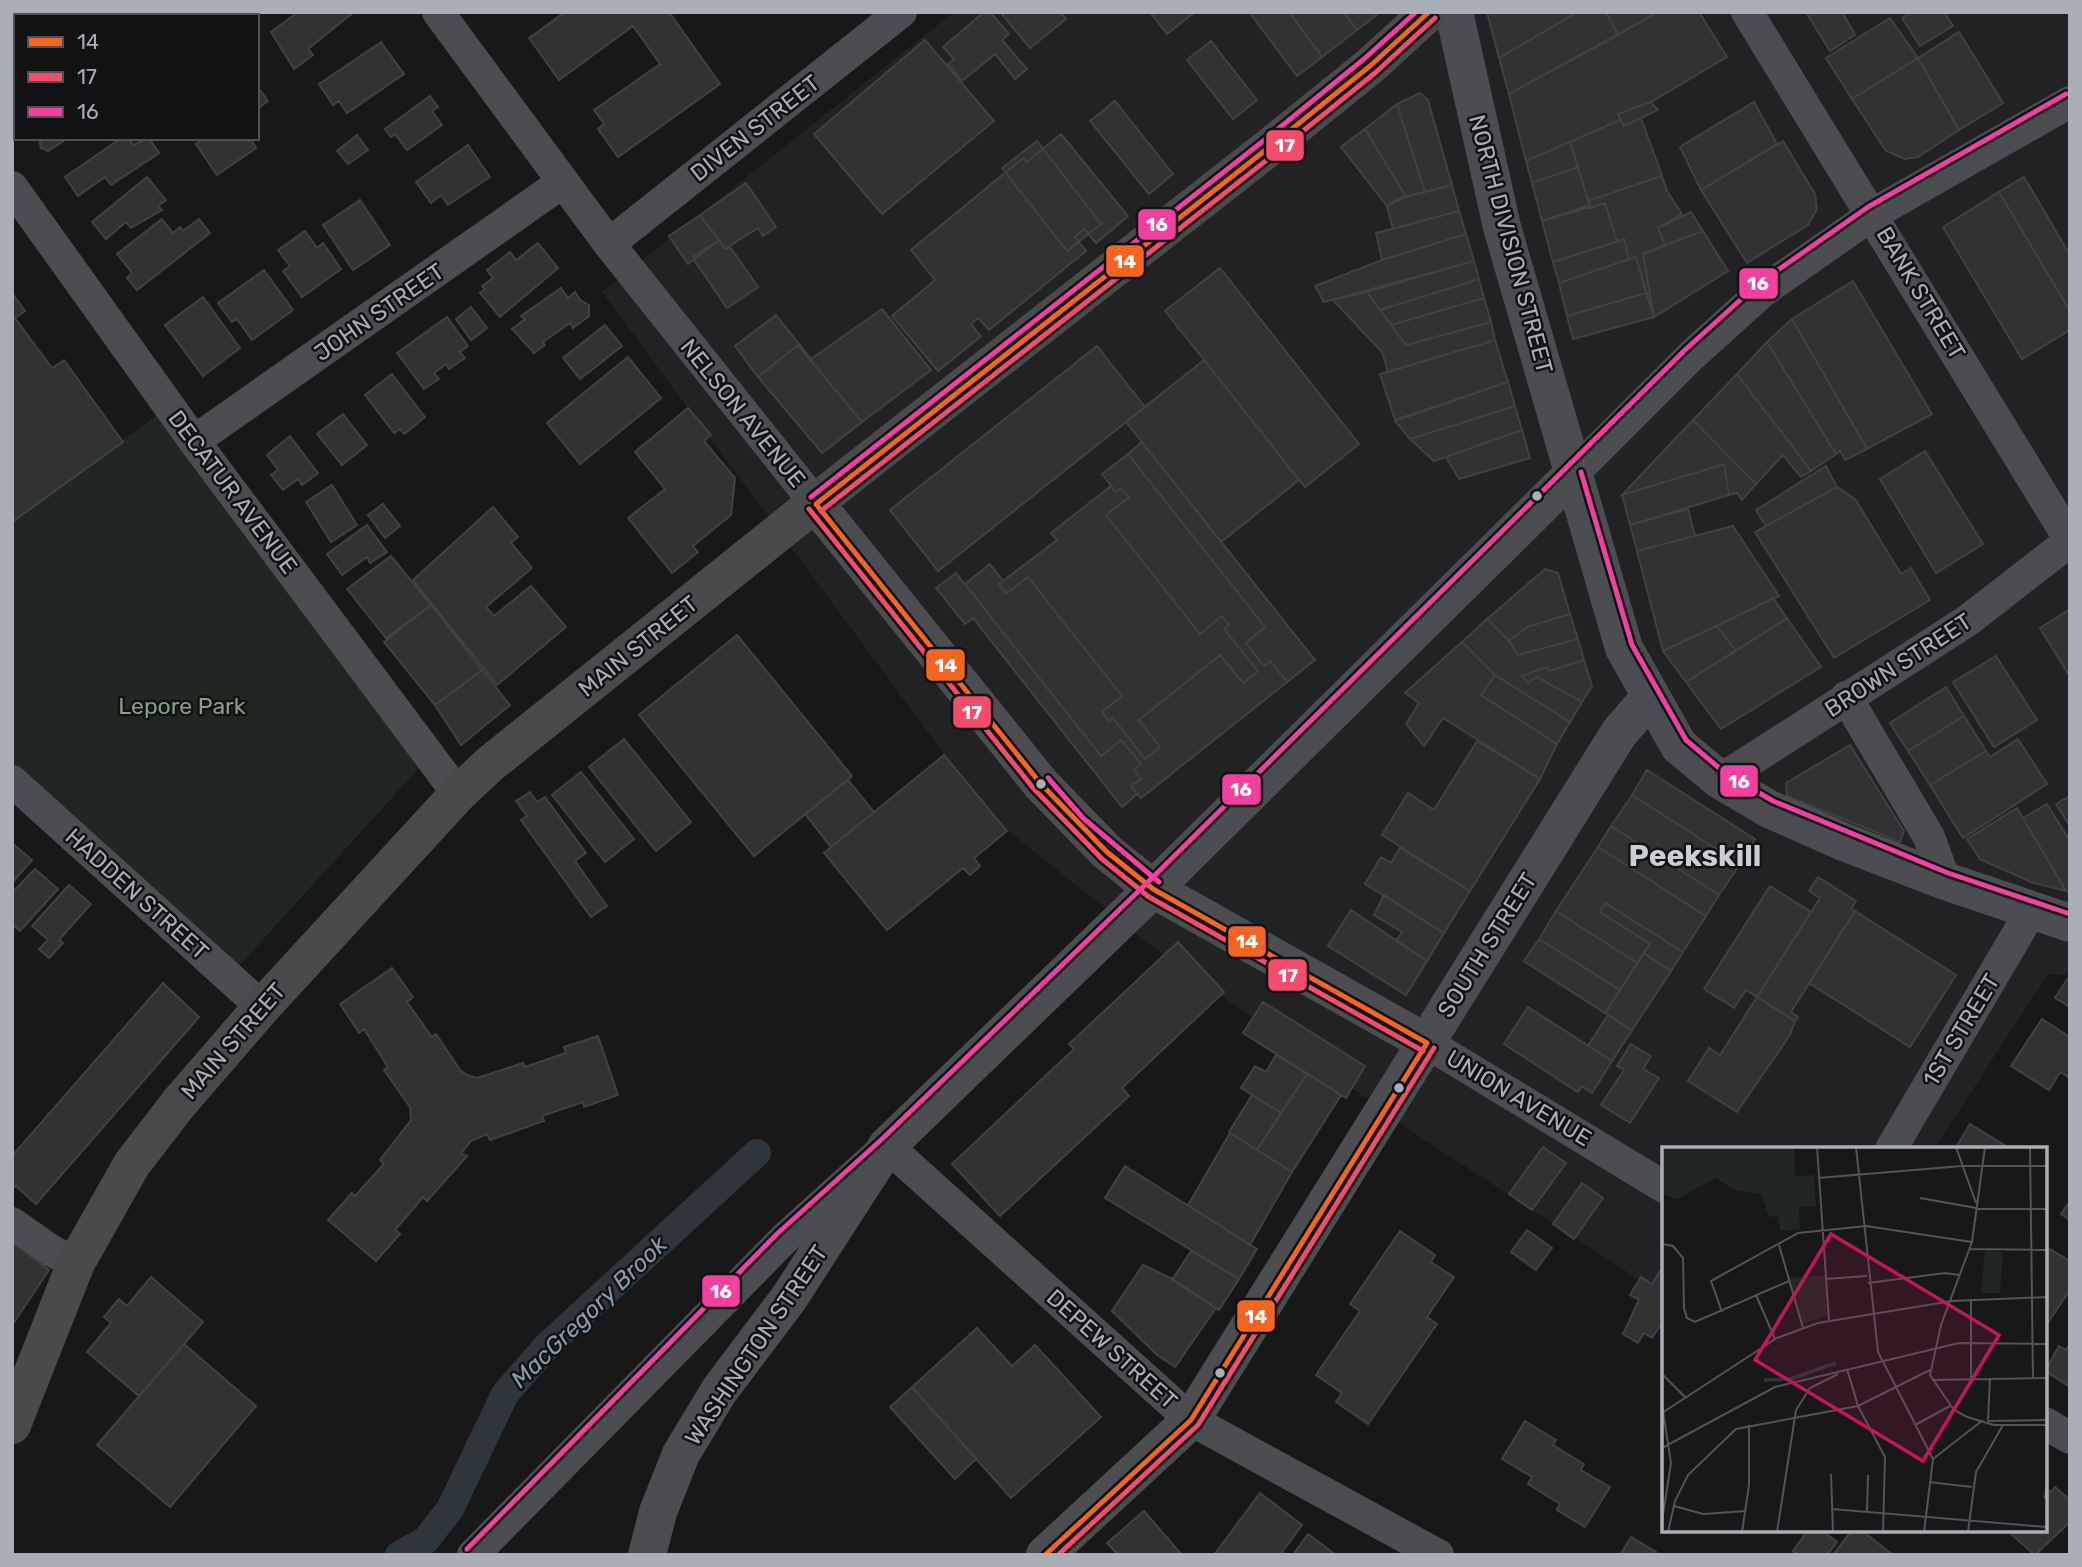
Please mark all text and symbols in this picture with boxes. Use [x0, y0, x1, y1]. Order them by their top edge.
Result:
legend [14, 14, 259, 140]
text: 14 [77, 29, 99, 54]
text: 17 [77, 64, 97, 89]
street label: DIVEN STREET [685, 69, 825, 187]
text: 16 [77, 99, 99, 124]
street label: NORTH DIVISION STREET [1463, 112, 1559, 376]
line badge: 17 [1265, 129, 1305, 162]
text: 17 [1275, 134, 1295, 157]
line badge: 16 [1137, 208, 1177, 241]
text: 16 [1146, 213, 1168, 236]
street label: BANK STREET [1870, 222, 1972, 364]
line badge: 14 [1105, 244, 1145, 278]
text: 14 [1114, 250, 1136, 273]
street label: JOHN STREET [309, 257, 449, 367]
line badge: 16 [1738, 267, 1779, 300]
text: 16 [1747, 272, 1769, 295]
street label: NELSON AVENUE [675, 333, 811, 493]
street label: DECATUR AVENUE [162, 405, 304, 579]
unlabelled marker [1530, 489, 1544, 503]
street label: MAIN STREET [573, 589, 703, 703]
street label: BROWN STREET [1819, 607, 1977, 723]
line badge: 14 [925, 648, 966, 682]
text: 14 [935, 654, 957, 677]
park label: Lepore Park [118, 692, 246, 720]
line badge: 17 [952, 695, 992, 729]
text: 17 [962, 701, 982, 724]
line badge: 16 [1719, 764, 1759, 798]
text: 16 [1728, 770, 1750, 793]
line badge: 16 [1221, 773, 1262, 806]
unlabelled marker [1034, 777, 1048, 791]
text: 16 [1230, 778, 1252, 801]
street label: HADDEN STREET [60, 822, 214, 966]
district label: Peekskill [1629, 838, 1761, 874]
street label: SOUTH STREET [1431, 868, 1543, 1022]
line badge: 14 [1227, 925, 1267, 958]
text: 14 [1236, 930, 1258, 953]
line badge: 17 [1267, 958, 1308, 992]
text: 17 [1278, 964, 1298, 987]
street label: 1ST STREET [1917, 969, 2005, 1091]
street label: MAIN STREET [175, 977, 291, 1105]
street label: UNION AVENUE [1441, 1044, 1597, 1152]
unlabelled marker [1392, 1081, 1406, 1095]
inset map [1662, 1147, 2047, 1532]
water label: MacGregory Brook [505, 1230, 673, 1394]
street label: WASHINGTON STREET [679, 1240, 833, 1450]
line badge: 16 [701, 1274, 741, 1308]
text: 16 [710, 1280, 732, 1303]
street label: DEPEW STREET [1041, 1283, 1183, 1415]
line badge: 14 [1236, 1299, 1276, 1333]
text: 14 [1245, 1305, 1267, 1328]
unlabelled marker [1213, 1366, 1227, 1380]

